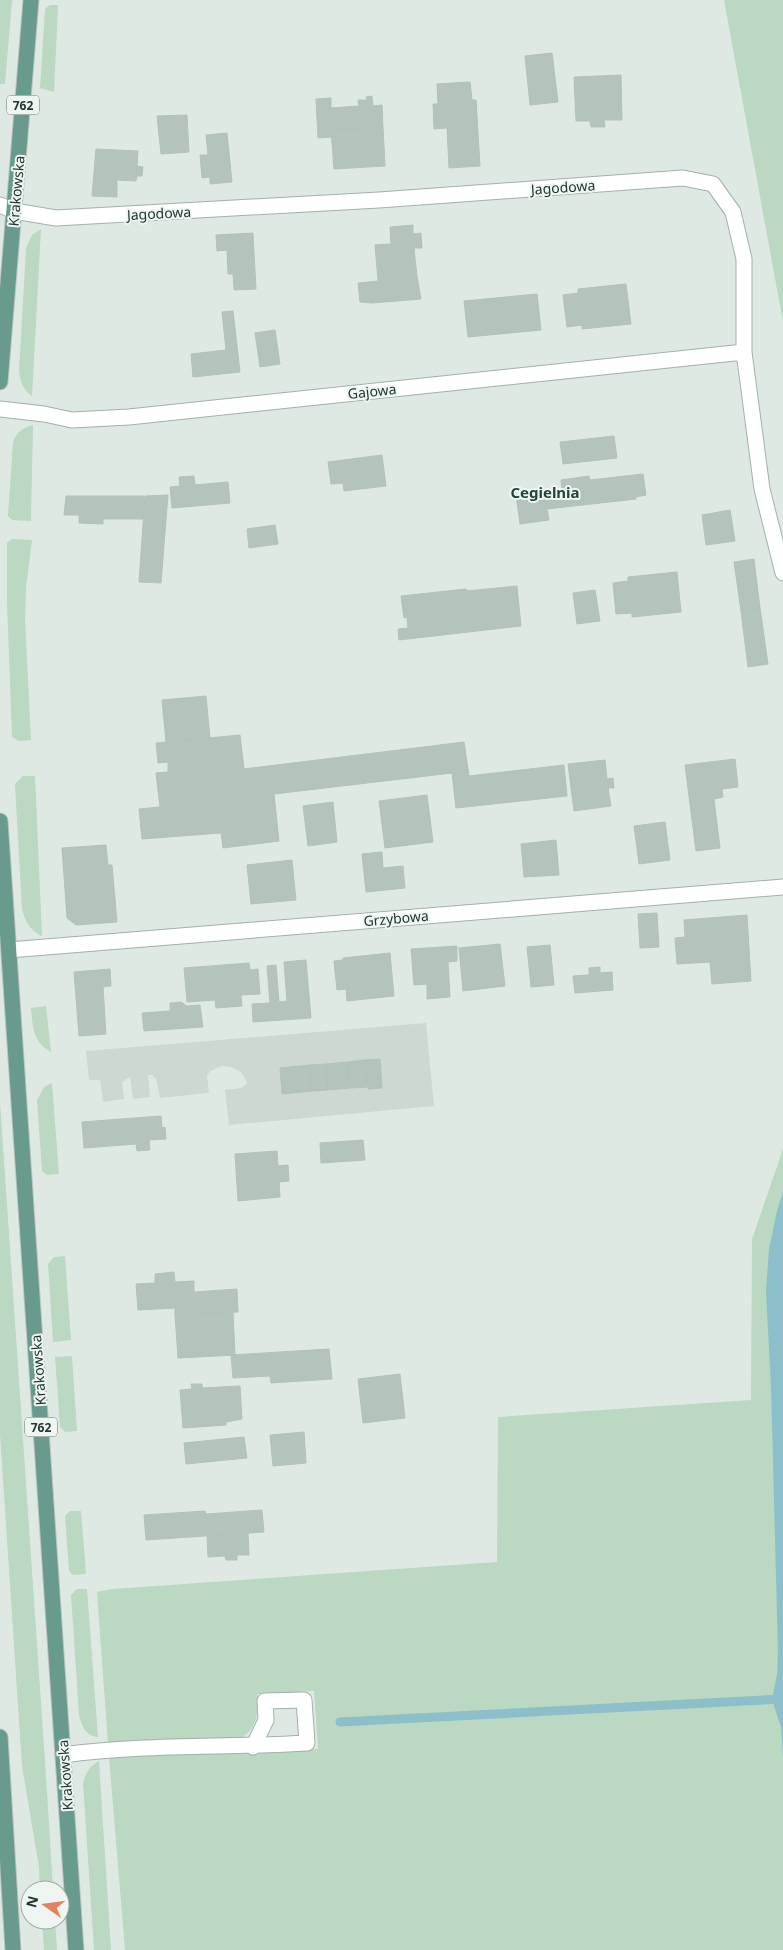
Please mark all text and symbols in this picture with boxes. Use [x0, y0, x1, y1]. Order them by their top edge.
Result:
road number: 762 [7, 96, 39, 114]
street label: Krakowska [3, 155, 29, 227]
street label: Jagodowa [528, 175, 596, 199]
street label: Jagodowa [124, 202, 192, 224]
street label: Gajowa [347, 379, 397, 403]
district label: Cegielnia [510, 482, 580, 502]
street label: Grzybowa [363, 906, 429, 930]
street label: Krakowska [26, 1334, 50, 1406]
road number: 762 [25, 1418, 57, 1436]
street label: Krakowska [53, 1739, 77, 1811]
north arrow [20, 1880, 70, 1930]
text: N [21, 1894, 42, 1910]

